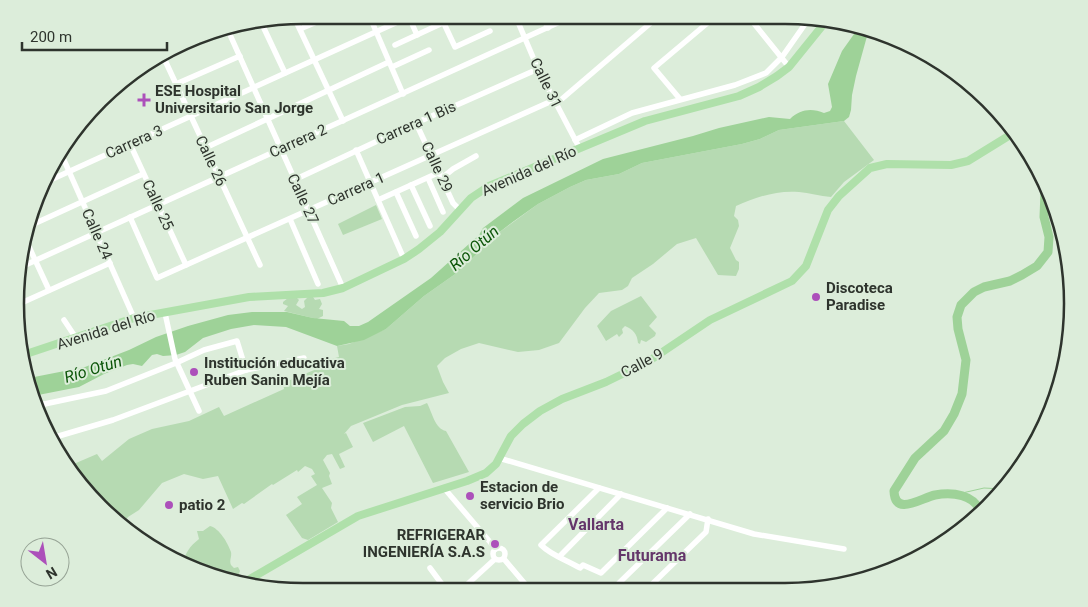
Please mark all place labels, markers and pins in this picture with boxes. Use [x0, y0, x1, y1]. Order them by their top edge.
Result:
place label: ESE Hospital Universitario San Jorge [155, 82, 313, 117]
marker: ESE Hospital Universitario San Jorge [137, 93, 151, 107]
place label: Discoteca Paradise [826, 279, 893, 314]
marker: Discoteca Paradise [810, 291, 822, 303]
place label: Institución educativa Ruben Sanin Mejía [204, 354, 345, 389]
marker: Institución educativa Ruben Sanin Mejía [188, 366, 200, 378]
place label: Estacion de servicio Brio [480, 478, 564, 513]
marker: Estacion de servicio Brio [464, 490, 476, 502]
place label: patio 2 [179, 496, 226, 514]
marker: patio 2 [163, 499, 175, 511]
place label: REFRIGERAR INGENIERÍA S.A.S [363, 526, 485, 561]
marker: REFRIGERAR INGENIERÍA S.A.S [489, 538, 501, 550]

